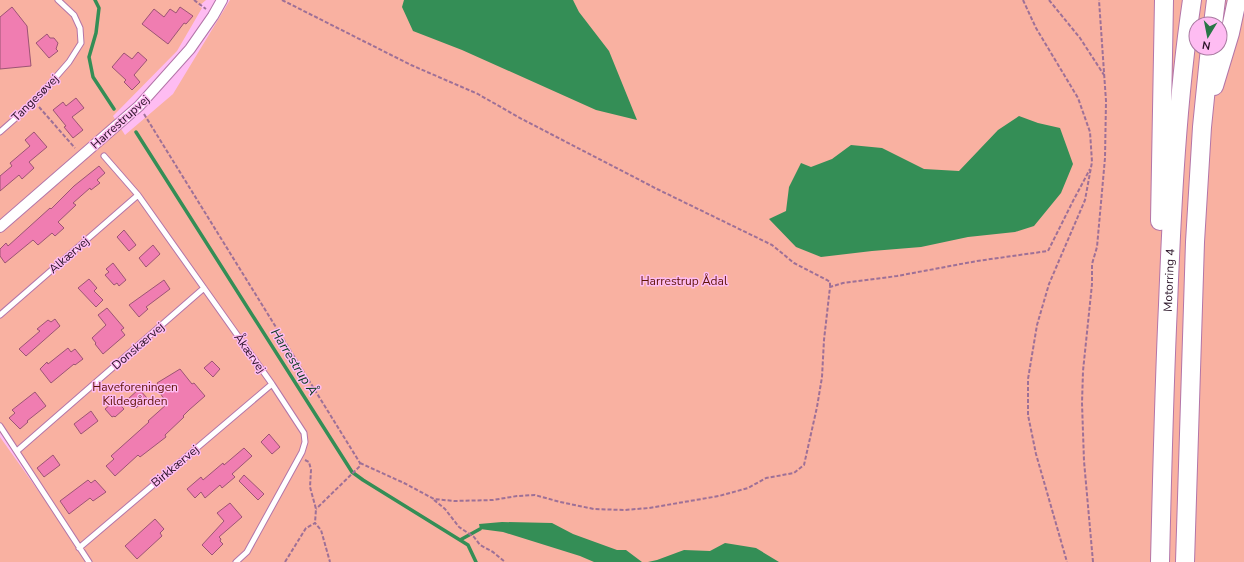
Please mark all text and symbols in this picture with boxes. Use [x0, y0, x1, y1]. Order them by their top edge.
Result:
north arrow [1188, 16, 1228, 56]
text: N [1201, 37, 1212, 53]
street label: Tangesøvej [8, 71, 62, 125]
street label: Harrestrupvej [87, 91, 153, 153]
street label: Alkærvej [45, 233, 93, 277]
street label: Motorring 4 [1160, 248, 1178, 312]
park label: Harrestrup Ådal [640, 273, 728, 289]
street label: Donskærvej [108, 319, 168, 373]
water label: Harrestrup Å [266, 324, 323, 399]
street label: Åkærvej [231, 330, 270, 376]
park label: Haveforeningen Kildegården [92, 379, 178, 409]
street label: Birkkærvej [148, 441, 202, 491]

